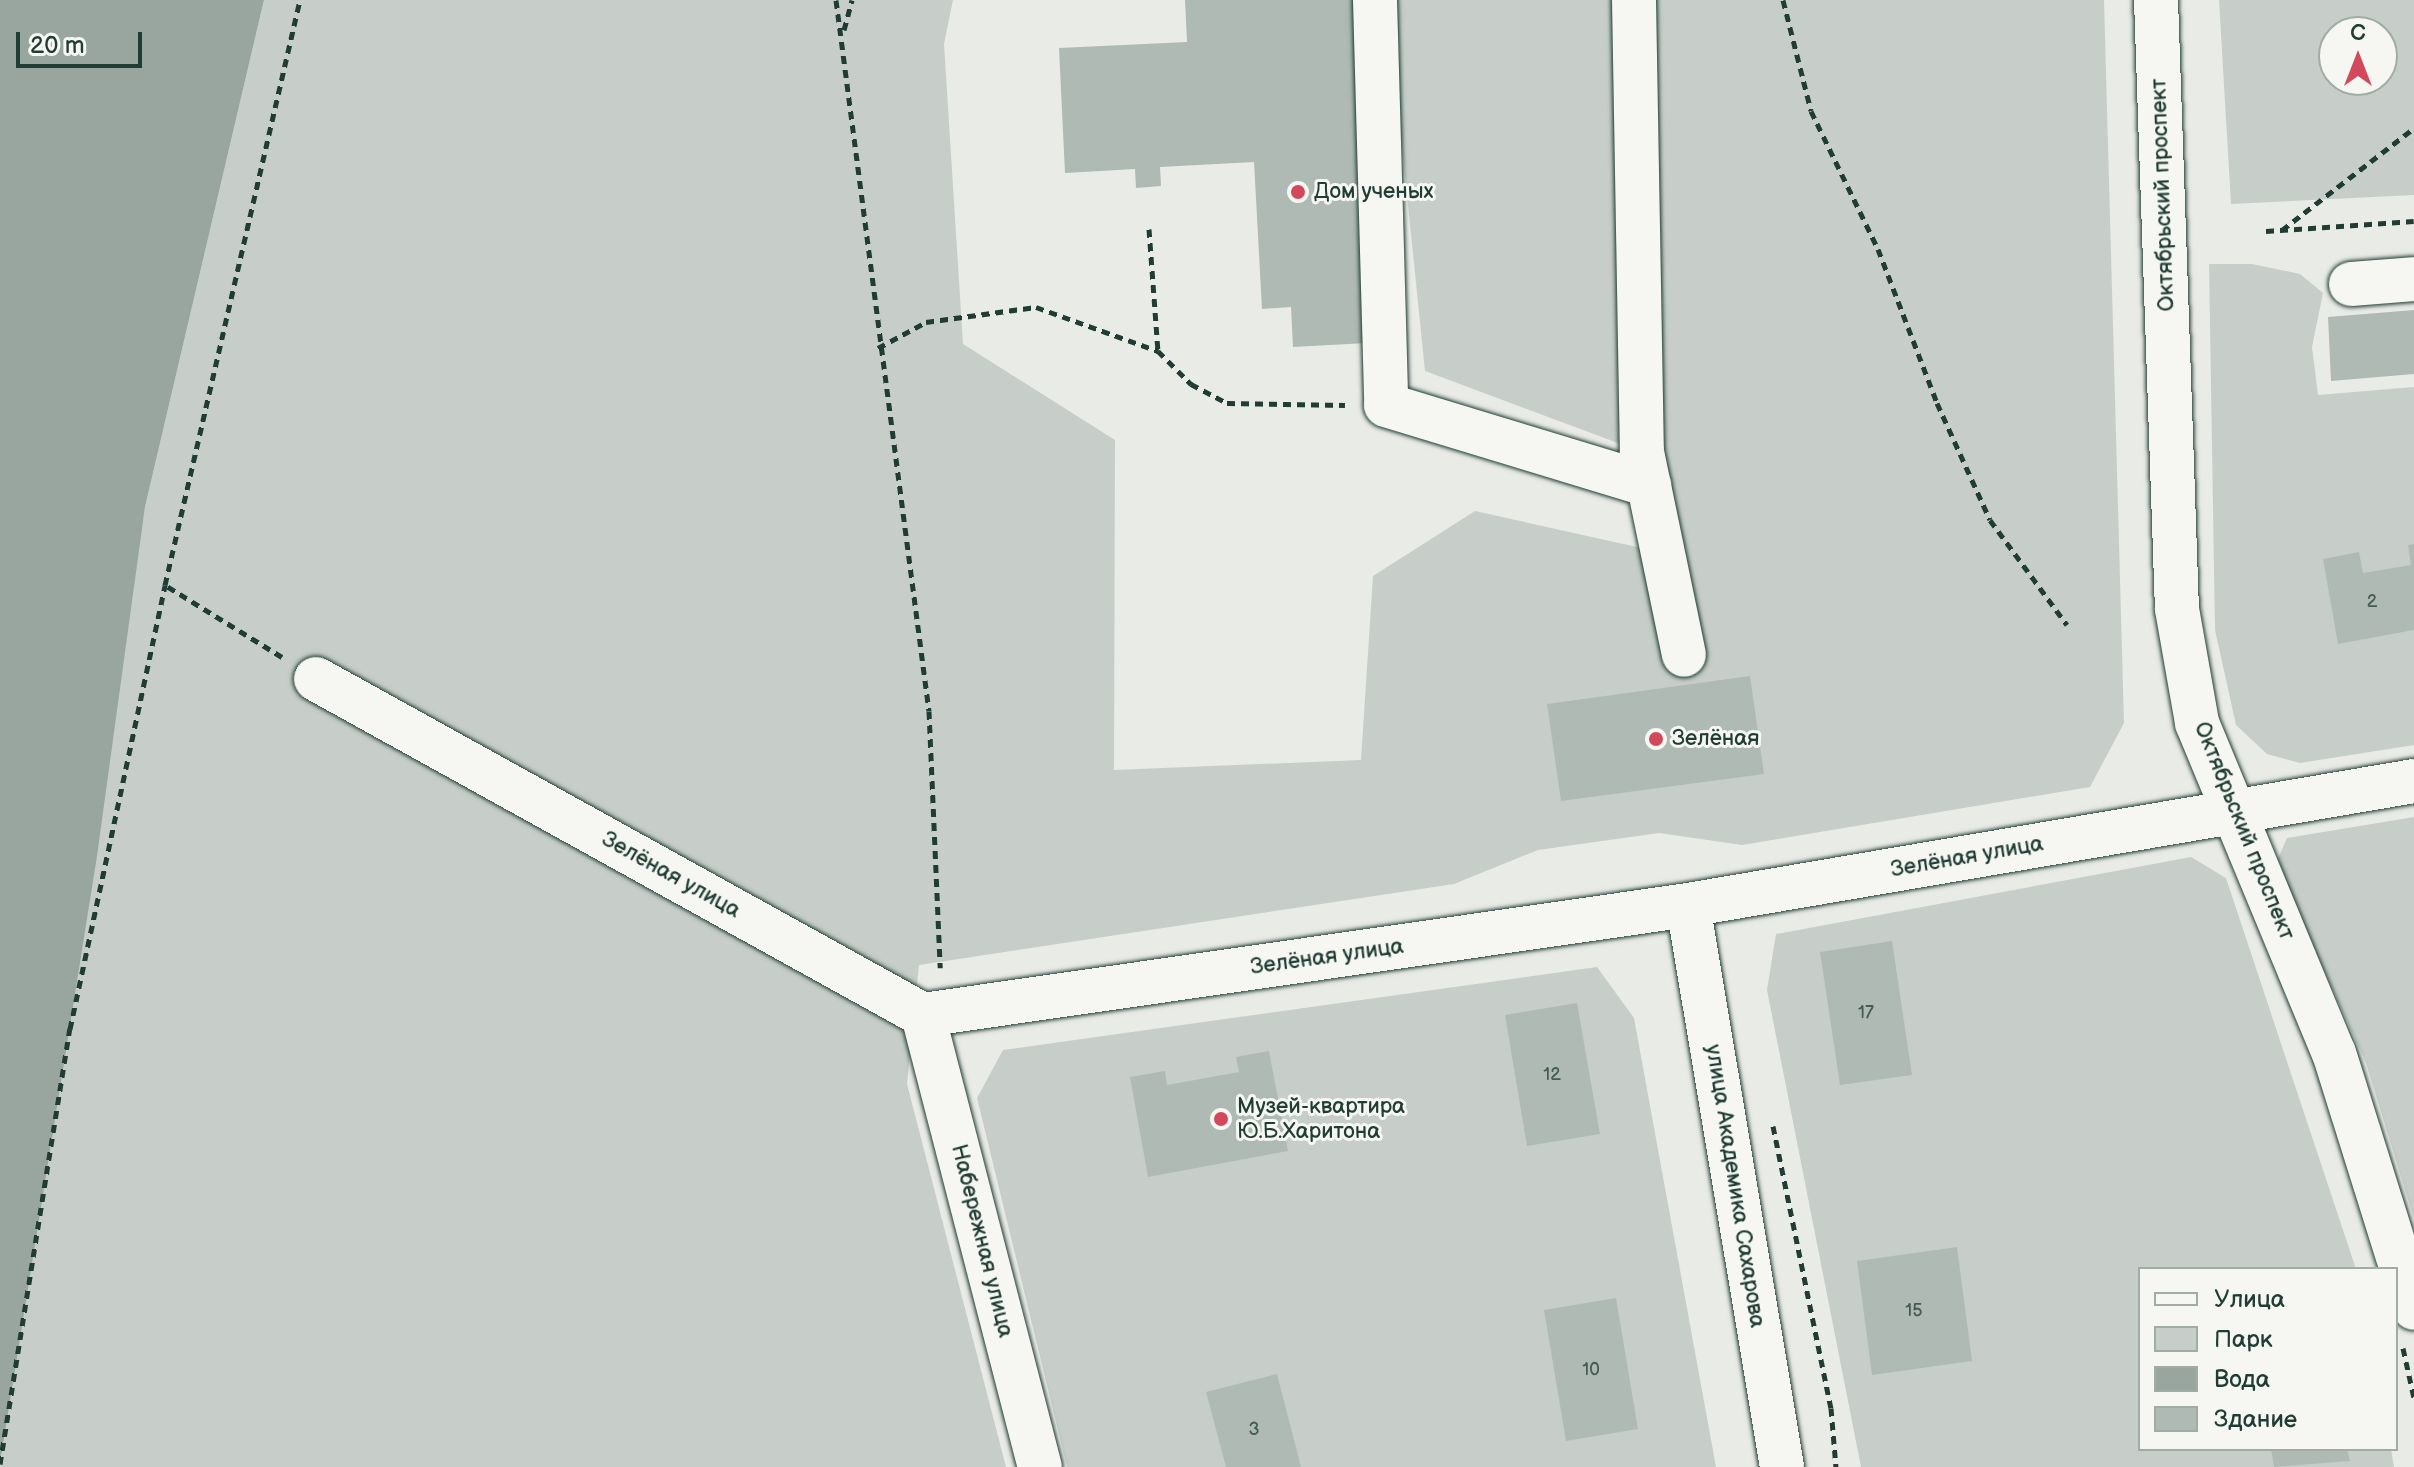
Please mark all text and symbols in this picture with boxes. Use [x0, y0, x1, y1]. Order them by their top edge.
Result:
scale bar [20, 16, 146, 66]
north arrow [2318, 16, 2398, 96]
text: С [2350, 20, 2366, 47]
text: 20 m [30, 31, 85, 60]
street label: Октябрьский проспект [2146, 78, 2180, 312]
place label: Дом ученых [1314, 179, 1433, 205]
marker: Дом ученых [1289, 183, 1307, 201]
house number: 2 [2367, 591, 2377, 613]
street label: Октябрьский проспект [2188, 718, 2300, 944]
place label: Зелёная [1672, 726, 1759, 752]
marker: Зелёная [1647, 730, 1665, 748]
street label: Зелёная улица [597, 826, 745, 924]
street label: Зелёная улица [1889, 831, 2045, 883]
street label: Зелёная улица [1249, 933, 1405, 981]
house number: 17 [1858, 1002, 1874, 1024]
street label: улица Академика Сахарова [1700, 1043, 1770, 1329]
house number: 12 [1543, 1064, 1561, 1086]
place label: Музей-квартира Ю.Б.Харитона [1237, 1093, 1405, 1144]
marker: Музей-квартира Ю.Б.Харитона [1212, 1110, 1230, 1128]
street label: Набережная улица [945, 1142, 1019, 1340]
legend [2138, 1267, 2398, 1451]
text: Улица [2214, 1285, 2285, 1314]
house number: 15 [1905, 1300, 1923, 1322]
text: Парк [2214, 1325, 2272, 1354]
house number: 10 [1582, 1359, 1600, 1381]
text: Вода [2214, 1365, 2270, 1394]
text: Здание [2214, 1405, 2297, 1434]
house number: 3 [1248, 1419, 1260, 1441]

